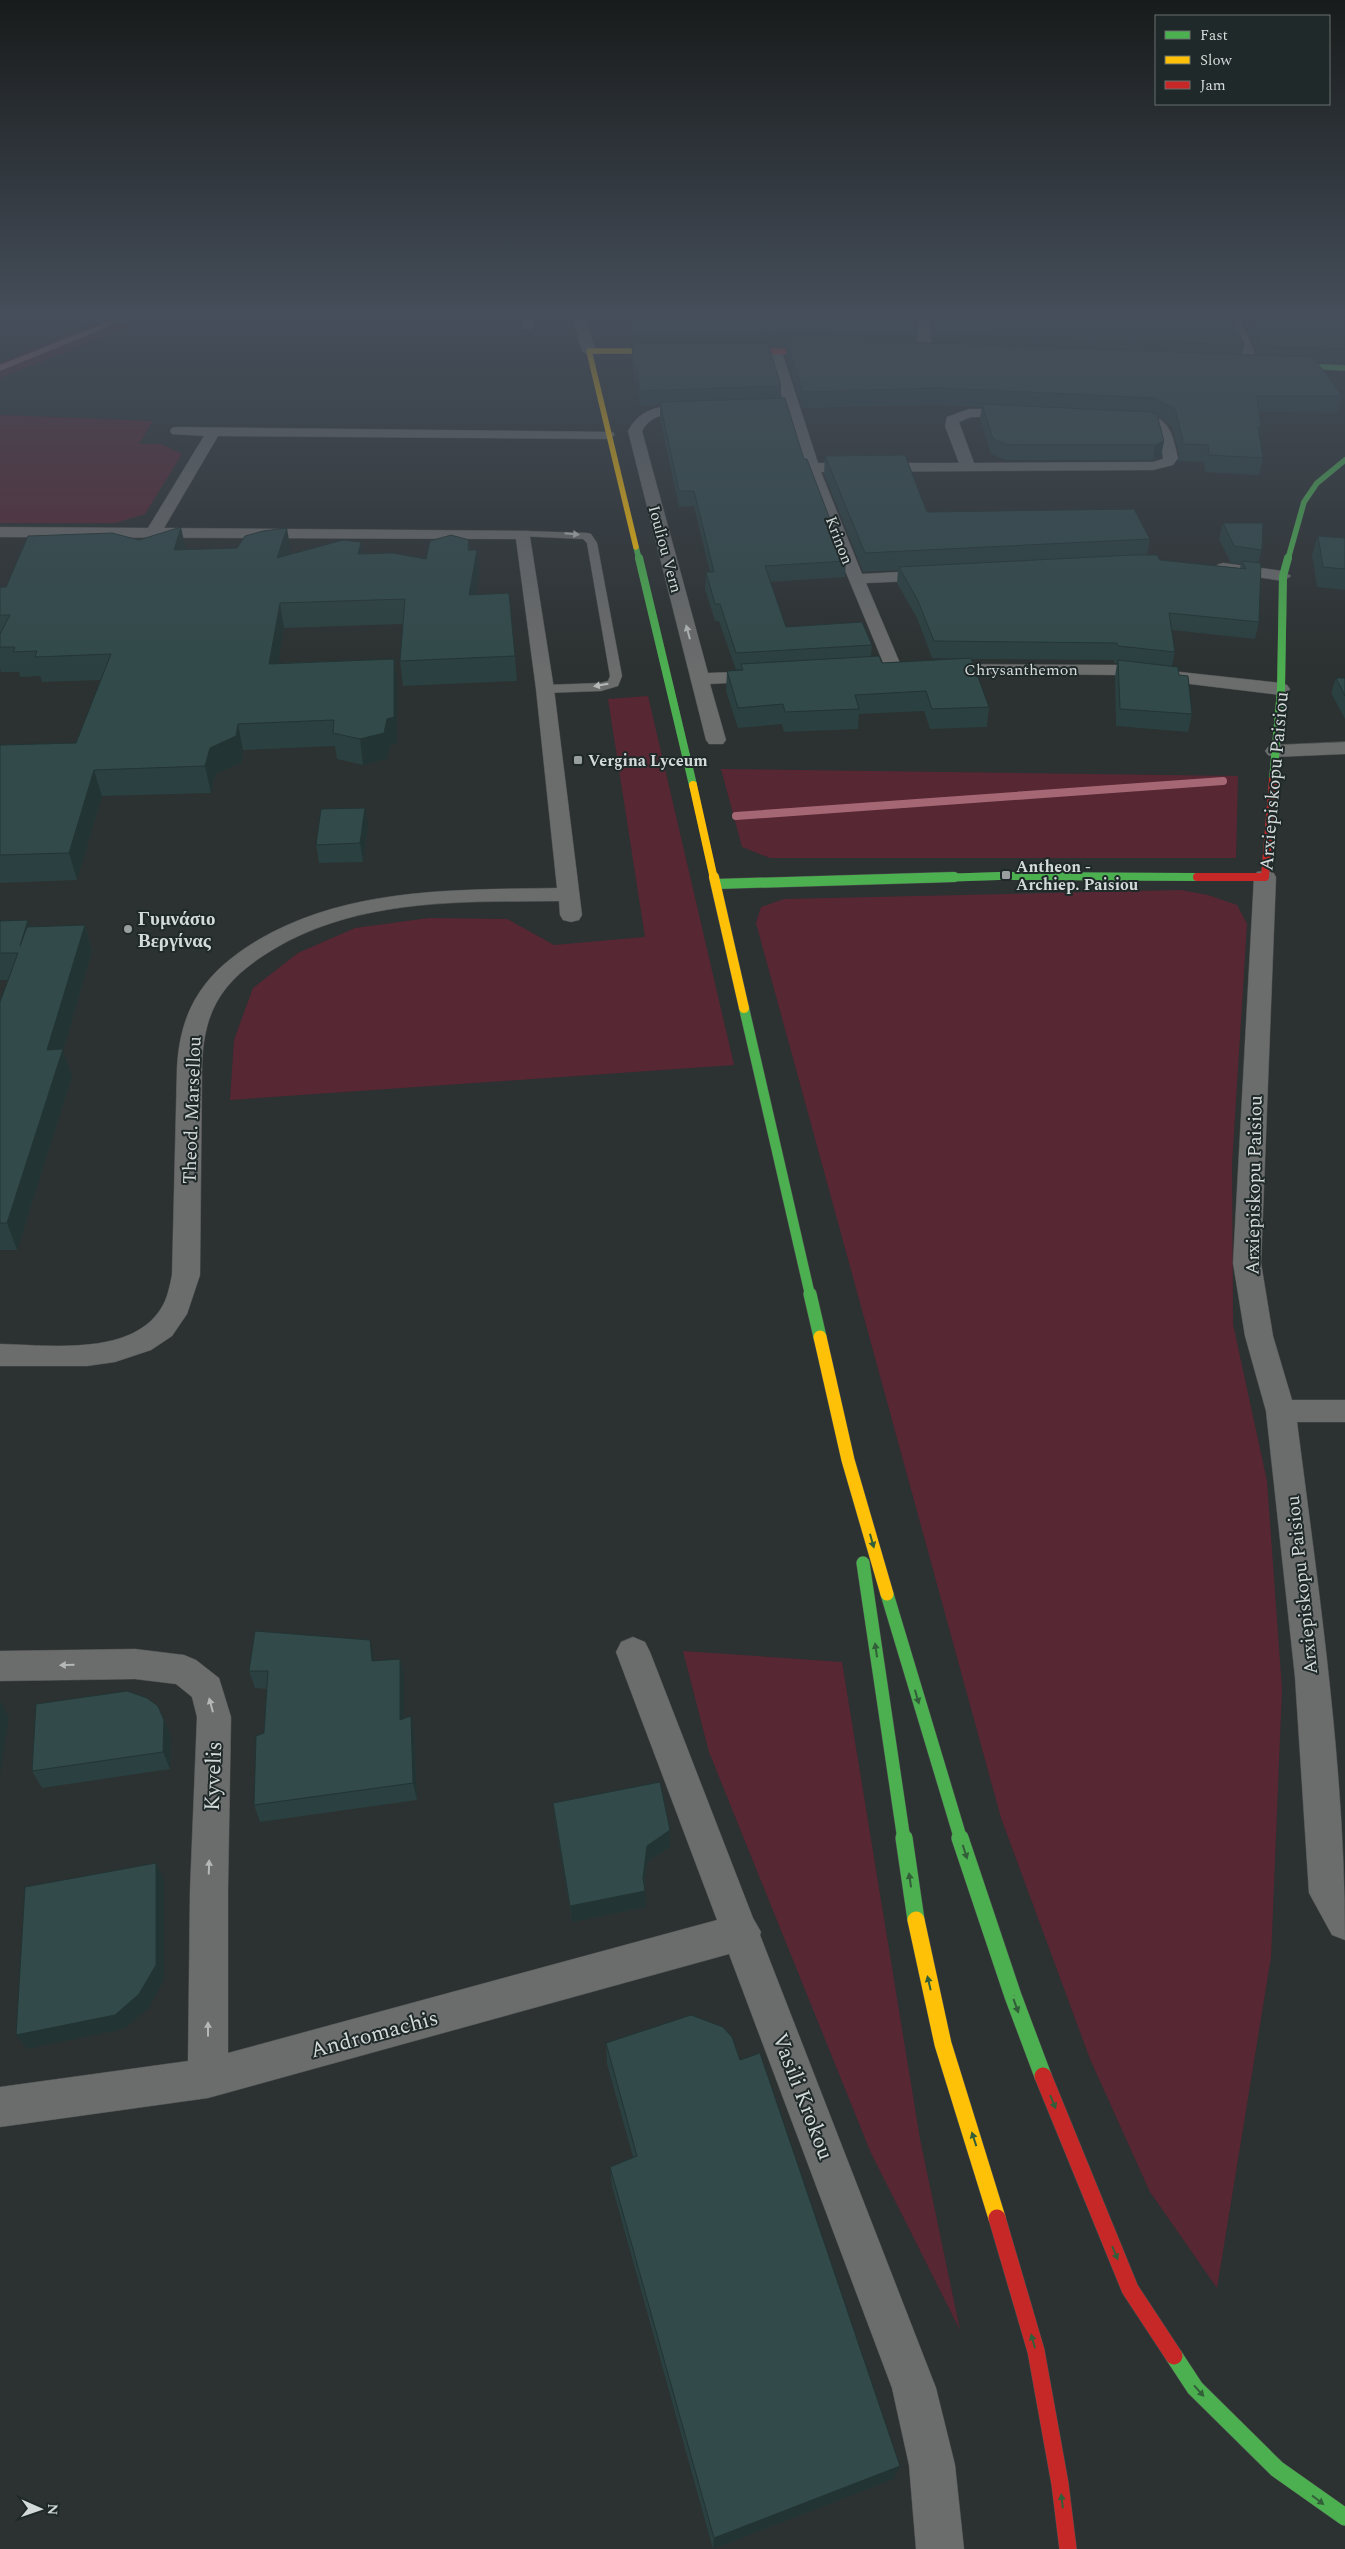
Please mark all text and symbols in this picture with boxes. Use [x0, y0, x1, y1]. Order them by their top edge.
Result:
legend [1155, 15, 1330, 105]
text: Fast [1200, 24, 1228, 47]
text: Slow [1200, 49, 1232, 72]
text: Jam [1200, 74, 1226, 97]
street label: Iouliou Vern [642, 503, 688, 596]
street label: Krinon [819, 513, 859, 568]
one-way arrow [564, 531, 580, 539]
one-way arrow [684, 625, 692, 640]
street label: Chrysanthemon [964, 658, 1078, 682]
one-way arrow [592, 682, 608, 690]
street label: Arxiepiskopu Paisiou [1252, 690, 1297, 872]
place label: Vergina Lyceum [588, 749, 708, 773]
marker: Vergina Lyceum [572, 754, 584, 766]
place label: Antheon - Archiep. Paisiou [1016, 855, 1139, 897]
marker: Antheon - Archiep. Paisiou [1000, 869, 1012, 881]
place label: Γυμνάσιο Βεργίνας [138, 905, 215, 956]
marker: Γυμνάσιο Βεργίνας [122, 923, 134, 935]
street label: Theod. Marsellou [175, 1035, 210, 1185]
street label: Arxiepiskopu Paisiou [1238, 1095, 1271, 1275]
street label: Arxiepiskopu Paisiou [1279, 1494, 1326, 1676]
one-way arrow [868, 1533, 876, 1548]
one-way arrow [872, 1642, 880, 1658]
one-way arrow [59, 1661, 75, 1669]
one-way arrow [914, 1689, 922, 1704]
one-way arrow [207, 1697, 215, 1712]
street label: Kyvelis [196, 1741, 231, 1812]
one-way arrow [961, 1845, 969, 1860]
one-way arrow [206, 1859, 214, 1875]
one-way arrow [906, 1872, 914, 1888]
one-way arrow [925, 1975, 933, 1991]
one-way arrow [1013, 1999, 1021, 2014]
street label: Andromachis [307, 2002, 442, 2067]
one-way arrow [204, 2021, 212, 2037]
street label: Vasili Krokou [763, 2028, 842, 2165]
one-way arrow [1049, 2095, 1057, 2110]
one-way arrow [969, 2132, 977, 2147]
one-way arrow [1111, 2245, 1119, 2260]
one-way arrow [1029, 2333, 1037, 2348]
one-way arrow [1193, 2384, 1205, 2396]
north arrow [15, 2484, 65, 2534]
one-way arrow [1058, 2492, 1066, 2508]
one-way arrow [1312, 2495, 1325, 2505]
text: N [42, 2503, 63, 2516]

